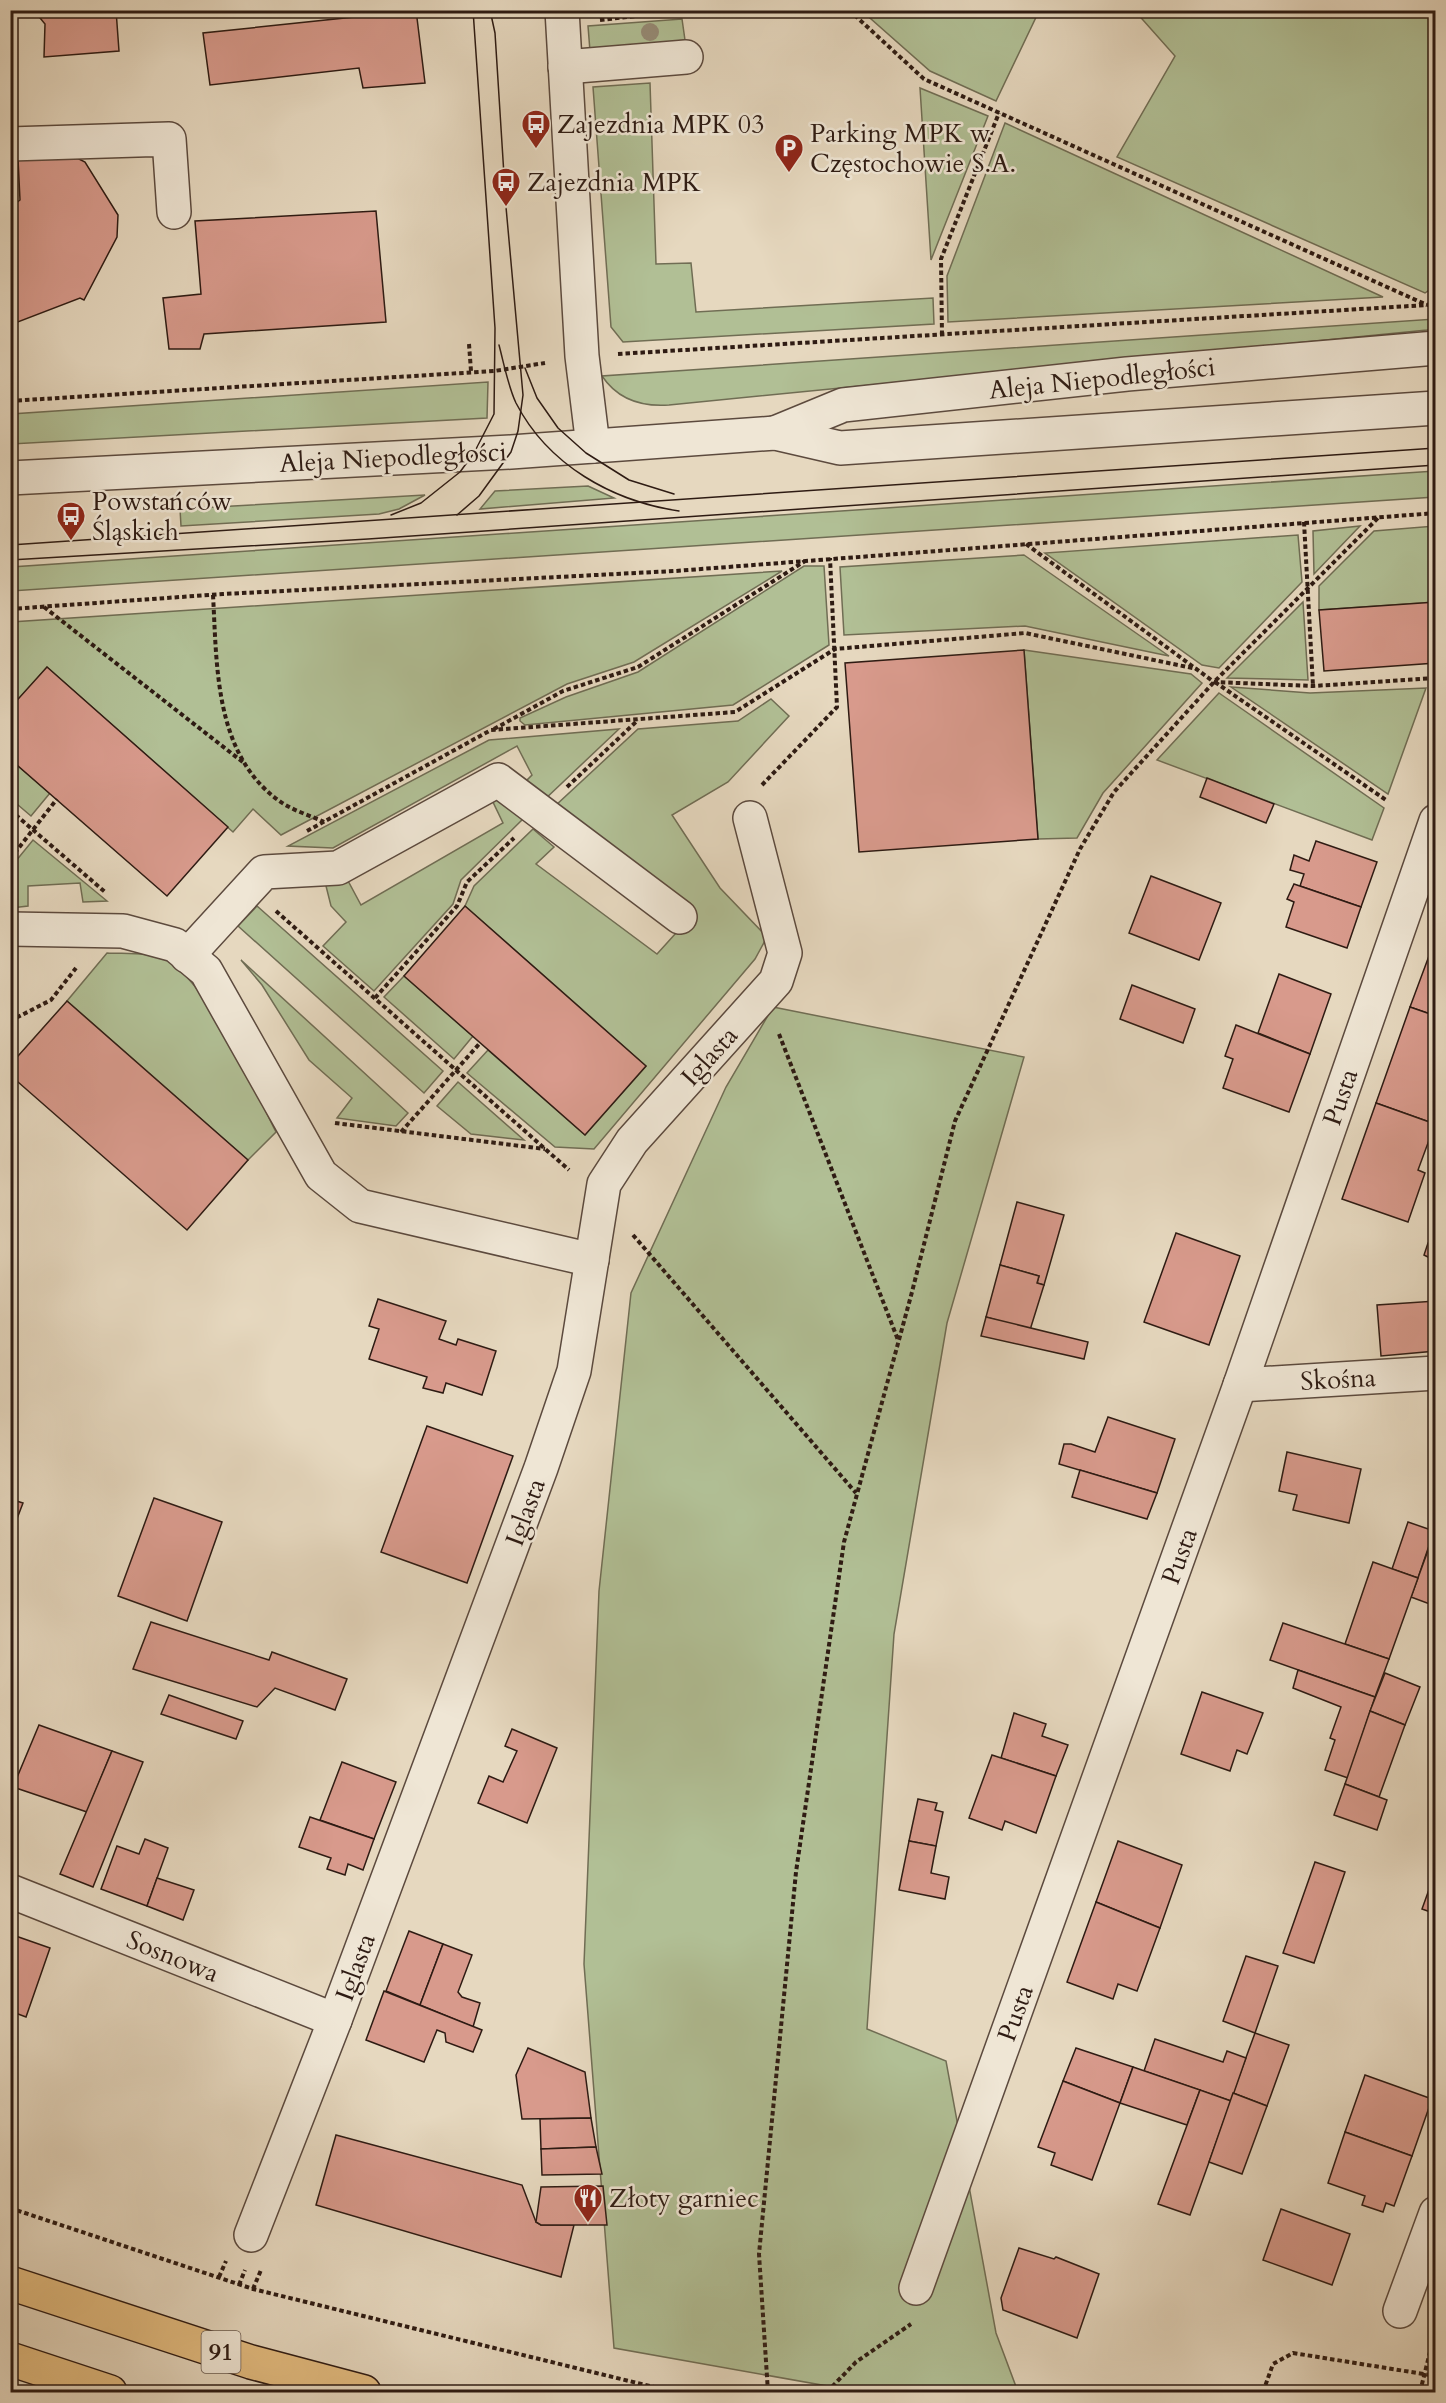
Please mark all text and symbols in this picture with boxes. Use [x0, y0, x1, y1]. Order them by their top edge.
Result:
place label: Zajezdnia MPK 03 [557, 107, 765, 142]
bus stop icon: Zajezdnia MPK 03 [520, 108, 552, 150]
place label: Parking MPK w Częstochowie S.A. [810, 116, 1016, 181]
parking icon: Parking MPK w Częstochowie S.A. [773, 132, 805, 174]
place label: Zajezdnia MPK [527, 165, 702, 200]
bus stop icon: Zajezdnia MPK [490, 166, 522, 208]
street label: Aleja Niepodległości [987, 349, 1217, 408]
street label: Aleja Niepodległości [278, 434, 508, 481]
place label: Powstańców Śląskich [92, 484, 232, 549]
bus stop icon: Powstańców Śląskich [55, 500, 87, 542]
street label: Iglasta [673, 1019, 746, 1094]
street label: Pusta [1315, 1064, 1366, 1130]
street label: Skośna [1299, 1360, 1377, 1399]
street label: Iglasta [497, 1474, 554, 1551]
street label: Pusta [1153, 1523, 1206, 1589]
street label: Sosnowa [121, 1922, 224, 1991]
street label: Iglasta [327, 1929, 384, 2006]
street label: Pusta [989, 1980, 1042, 2046]
place label: Złoty garniec [609, 2181, 759, 2216]
restaurant icon: Złoty garniec [572, 2182, 604, 2224]
road number: 91 [202, 2331, 240, 2373]

